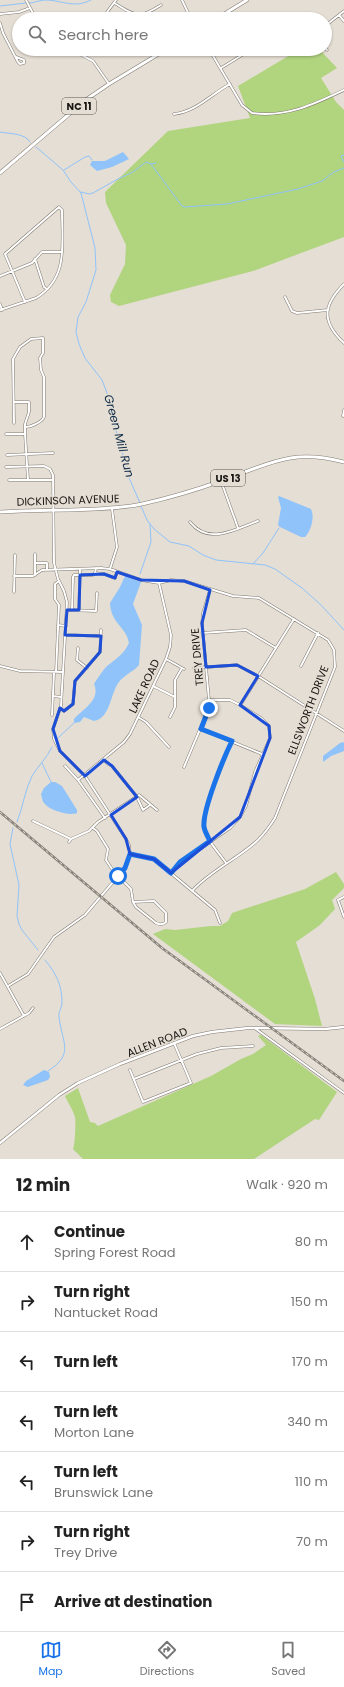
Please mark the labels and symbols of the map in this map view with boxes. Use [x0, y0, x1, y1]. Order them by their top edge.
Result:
road number: NC 11 [62, 98, 96, 114]
water label: Green Mill Run [100, 392, 139, 479]
road number: US 13 [211, 470, 245, 486]
street label: DICKINSON AVENUE [16, 490, 120, 510]
street label: TREY DRIVE [187, 627, 207, 687]
street label: LAKE ROAD [125, 656, 164, 716]
street label: ELLSWORTH DRIVE [284, 663, 332, 757]
route end [200, 699, 218, 717]
route start [109, 867, 127, 885]
street label: ALLEN ROAD [124, 1023, 190, 1061]

